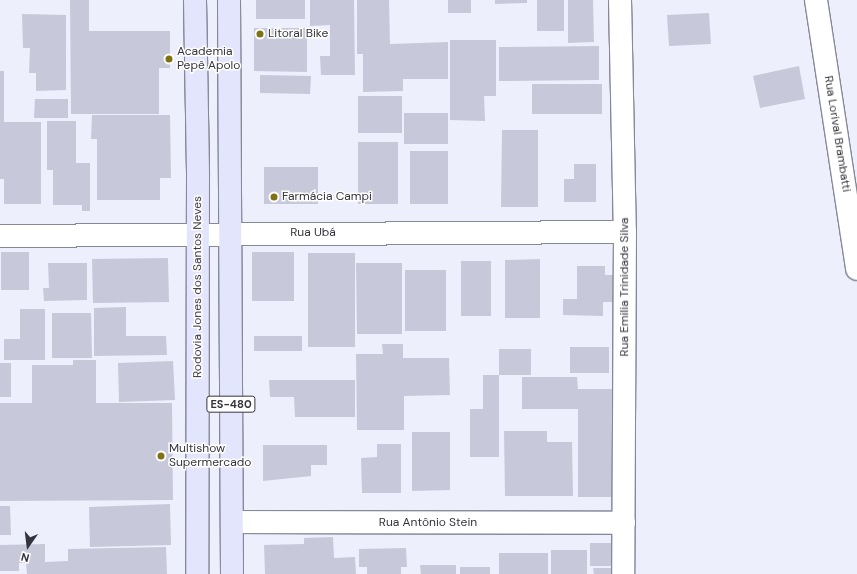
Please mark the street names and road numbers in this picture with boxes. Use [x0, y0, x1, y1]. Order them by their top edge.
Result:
street label: Rua Lorival Brambatti [821, 75, 853, 193]
street label: Rodovia Jones dos Santos Neves [191, 196, 205, 378]
street label: Rua Emilia Trinidade Silva [618, 217, 632, 357]
street label: Rua Ubá [290, 226, 336, 240]
road number: ES-480 [206, 395, 256, 413]
street label: Rua Antônio Stein [379, 516, 477, 530]

